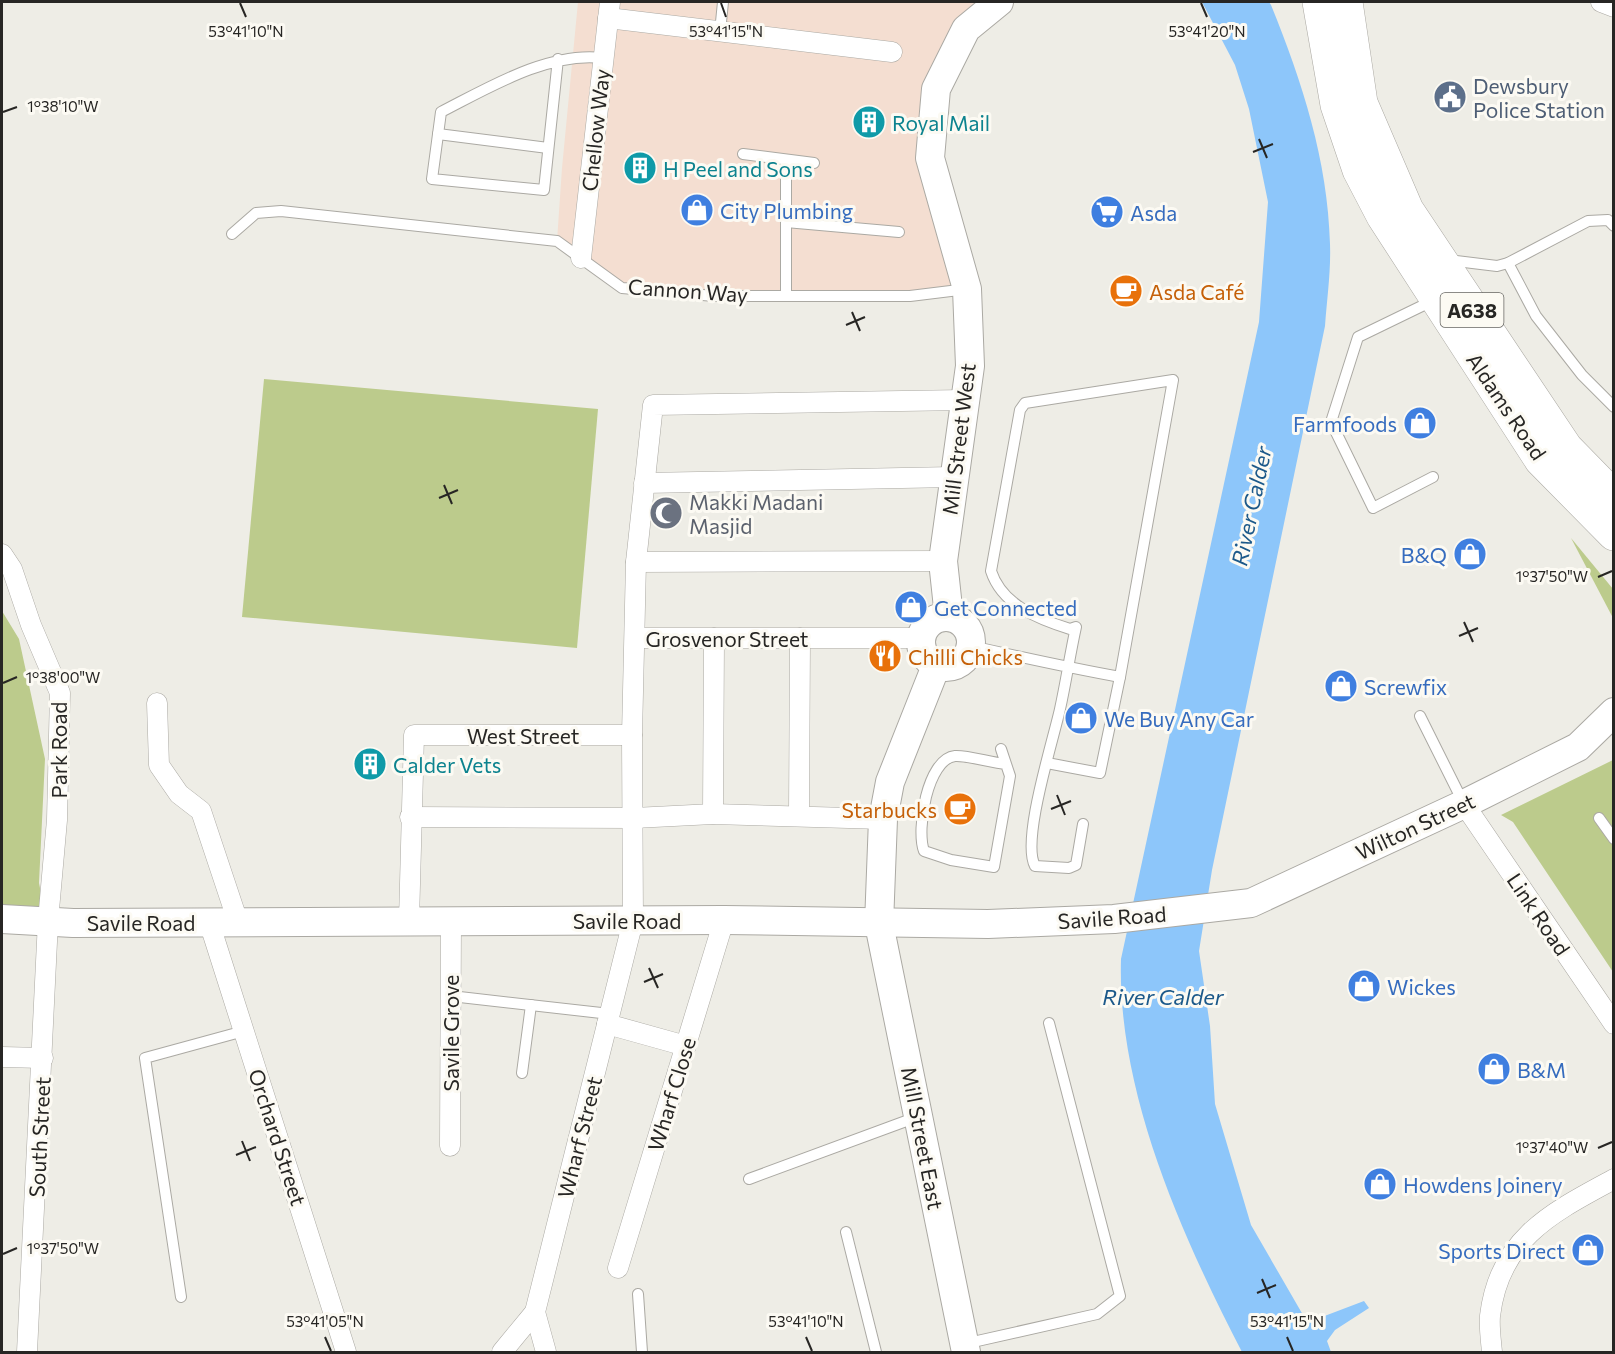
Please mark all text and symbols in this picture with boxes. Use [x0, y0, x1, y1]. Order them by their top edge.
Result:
text: 53°41'10"N [208, 22, 284, 40]
text: 53°41'15"N [689, 22, 763, 40]
text: 53°41'20"N [1168, 22, 1246, 40]
street label: Chellow Way [576, 67, 614, 193]
place label: Dewsbury Police Station [1473, 73, 1605, 122]
public building icon: Dewsbury Police Station [1432, 79, 1468, 115]
text: 1°38'10"W [27, 97, 99, 115]
building icon: Royal Mail [851, 104, 887, 140]
place label: Royal Mail [892, 110, 990, 135]
building icon: H Peel and Sons [622, 150, 658, 186]
place label: H Peel and Sons [663, 156, 813, 181]
shop icon: City Plumbing [679, 192, 715, 228]
supermarket icon: Asda [1089, 194, 1125, 230]
place label: City Plumbing [720, 198, 853, 223]
place label: Asda [1130, 200, 1177, 225]
street label: Cannon Way [627, 273, 749, 307]
cafe icon: Asda Café [1108, 273, 1144, 309]
place label: Asda Café [1149, 279, 1244, 304]
road number: A638 [1440, 293, 1504, 327]
street label: Aldams Road [1462, 348, 1552, 464]
street label: Mill Street West [936, 362, 980, 516]
shop icon: Farmfoods [1402, 405, 1438, 441]
place label: Farmfoods [1293, 411, 1397, 436]
water label: River Calder [1225, 443, 1277, 568]
place label: Makki Madani Masjid [689, 489, 823, 538]
mosque icon: Makki Madani Masjid [648, 495, 684, 531]
shop icon: B&Q [1452, 536, 1488, 572]
place label: B&Q [1401, 542, 1447, 567]
text: 1°37'50"W [1516, 567, 1588, 585]
shop icon: Get Connected [893, 589, 929, 625]
place label: Get Connected [934, 595, 1077, 620]
street label: Grosvenor Street [646, 626, 808, 651]
restaurant icon: Chilli Chicks [867, 638, 903, 674]
place label: Chilli Chicks [908, 644, 1023, 669]
text: 1°38'00"W [26, 668, 100, 686]
shop icon: Screwfix [1323, 668, 1359, 704]
place label: Screwfix [1364, 674, 1447, 699]
shop icon: We Buy Any Car [1063, 700, 1099, 736]
street label: Park Road [46, 702, 71, 799]
place label: We Buy Any Car [1104, 706, 1254, 731]
street label: West Street [467, 723, 579, 748]
building icon: Calder Vets [352, 746, 388, 782]
place label: Calder Vets [393, 752, 501, 777]
street label: Wilton Street [1351, 788, 1479, 864]
cafe icon: Starbucks [942, 791, 978, 827]
place label: Starbucks [841, 797, 937, 822]
street label: Link Road [1502, 868, 1576, 960]
street label: Savile Road [1057, 901, 1167, 933]
street label: Savile Road [573, 908, 681, 933]
street label: Savile Road [87, 910, 195, 935]
shop icon: Wickes [1346, 968, 1382, 1004]
place label: Wickes [1387, 974, 1456, 999]
street label: Savile Grove [438, 975, 463, 1091]
water label: River Calder [1102, 983, 1225, 1010]
street label: Wharf Close [642, 1034, 700, 1154]
shop icon: B&M [1476, 1051, 1512, 1087]
place label: B&M [1517, 1057, 1566, 1082]
street label: Mill Street East [897, 1064, 949, 1212]
street label: Orchard Street [244, 1066, 312, 1208]
street label: Wharf Street [552, 1074, 606, 1200]
street label: South Street [23, 1076, 55, 1198]
text: 1°37'40"W [1516, 1138, 1588, 1156]
shop icon: Howdens Joinery [1362, 1166, 1398, 1202]
place label: Howdens Joinery [1403, 1172, 1563, 1197]
shop icon: Sports Direct [1570, 1232, 1606, 1268]
place label: Sports Direct [1438, 1238, 1565, 1263]
text: 1°37'50"W [27, 1239, 99, 1257]
text: 53°41'05"N [286, 1312, 364, 1330]
text: 53°41'10"N [768, 1312, 844, 1330]
text: 53°41'15"N [1250, 1312, 1324, 1330]

